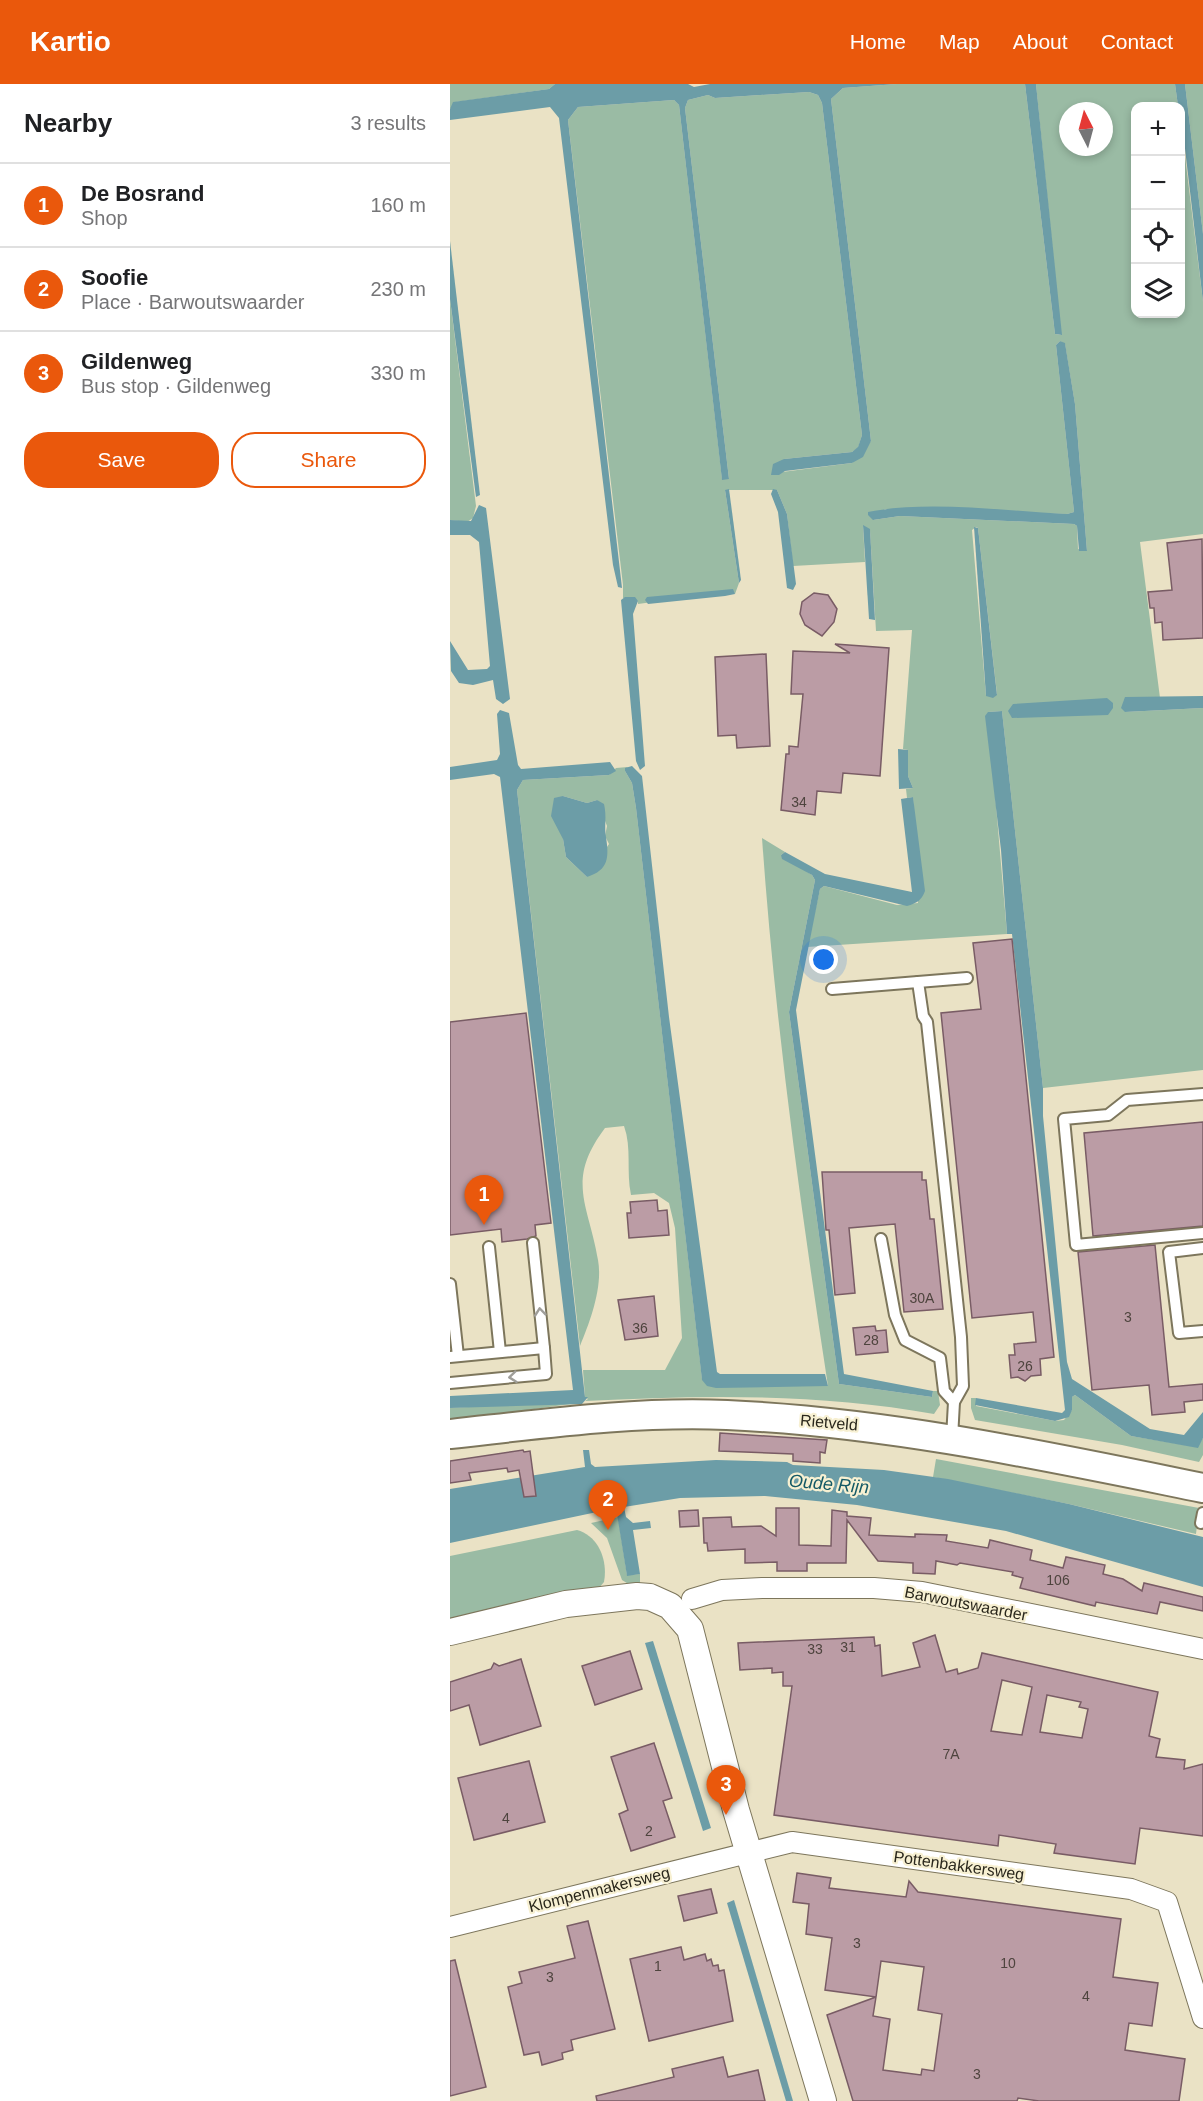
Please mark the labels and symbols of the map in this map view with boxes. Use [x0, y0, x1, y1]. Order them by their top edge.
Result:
north arrow [1059, 102, 1113, 156]
house number: 34 [791, 794, 807, 810]
your location [809, 945, 838, 974]
pin: 1 [465, 1176, 504, 1225]
house number: 30A [910, 1290, 935, 1306]
one-way arrow [534, 1308, 547, 1317]
house number: 3 [1124, 1309, 1132, 1325]
house number: 36 [632, 1320, 648, 1336]
house number: 28 [863, 1332, 879, 1348]
house number: 26 [1017, 1358, 1033, 1374]
one-way arrow [509, 1370, 518, 1383]
street label: Rietveld [799, 1412, 858, 1433]
water label: Oude Rijn [788, 1471, 870, 1497]
pin: 2 [588, 1480, 628, 1530]
house number: 106 [1046, 1572, 1070, 1588]
street label: Barwoutswaarder [903, 1583, 1029, 1624]
house number: 31 [840, 1639, 856, 1655]
house number: 33 [807, 1641, 823, 1657]
house number: 7A [942, 1746, 960, 1762]
pin: 3 [706, 1766, 746, 1815]
house number: 4 [502, 1810, 510, 1826]
house number: 2 [645, 1823, 653, 1839]
street label: Pottenbakkersweg [893, 1848, 1025, 1883]
street label: Klompenmakersweg [527, 1864, 672, 1915]
house number: 3 [853, 1935, 861, 1951]
house number: 10 [1000, 1955, 1016, 1971]
house number: 1 [654, 1958, 662, 1974]
house number: 3 [546, 1969, 554, 1985]
house number: 4 [1082, 1988, 1090, 2004]
house number: 3 [973, 2066, 981, 2082]

